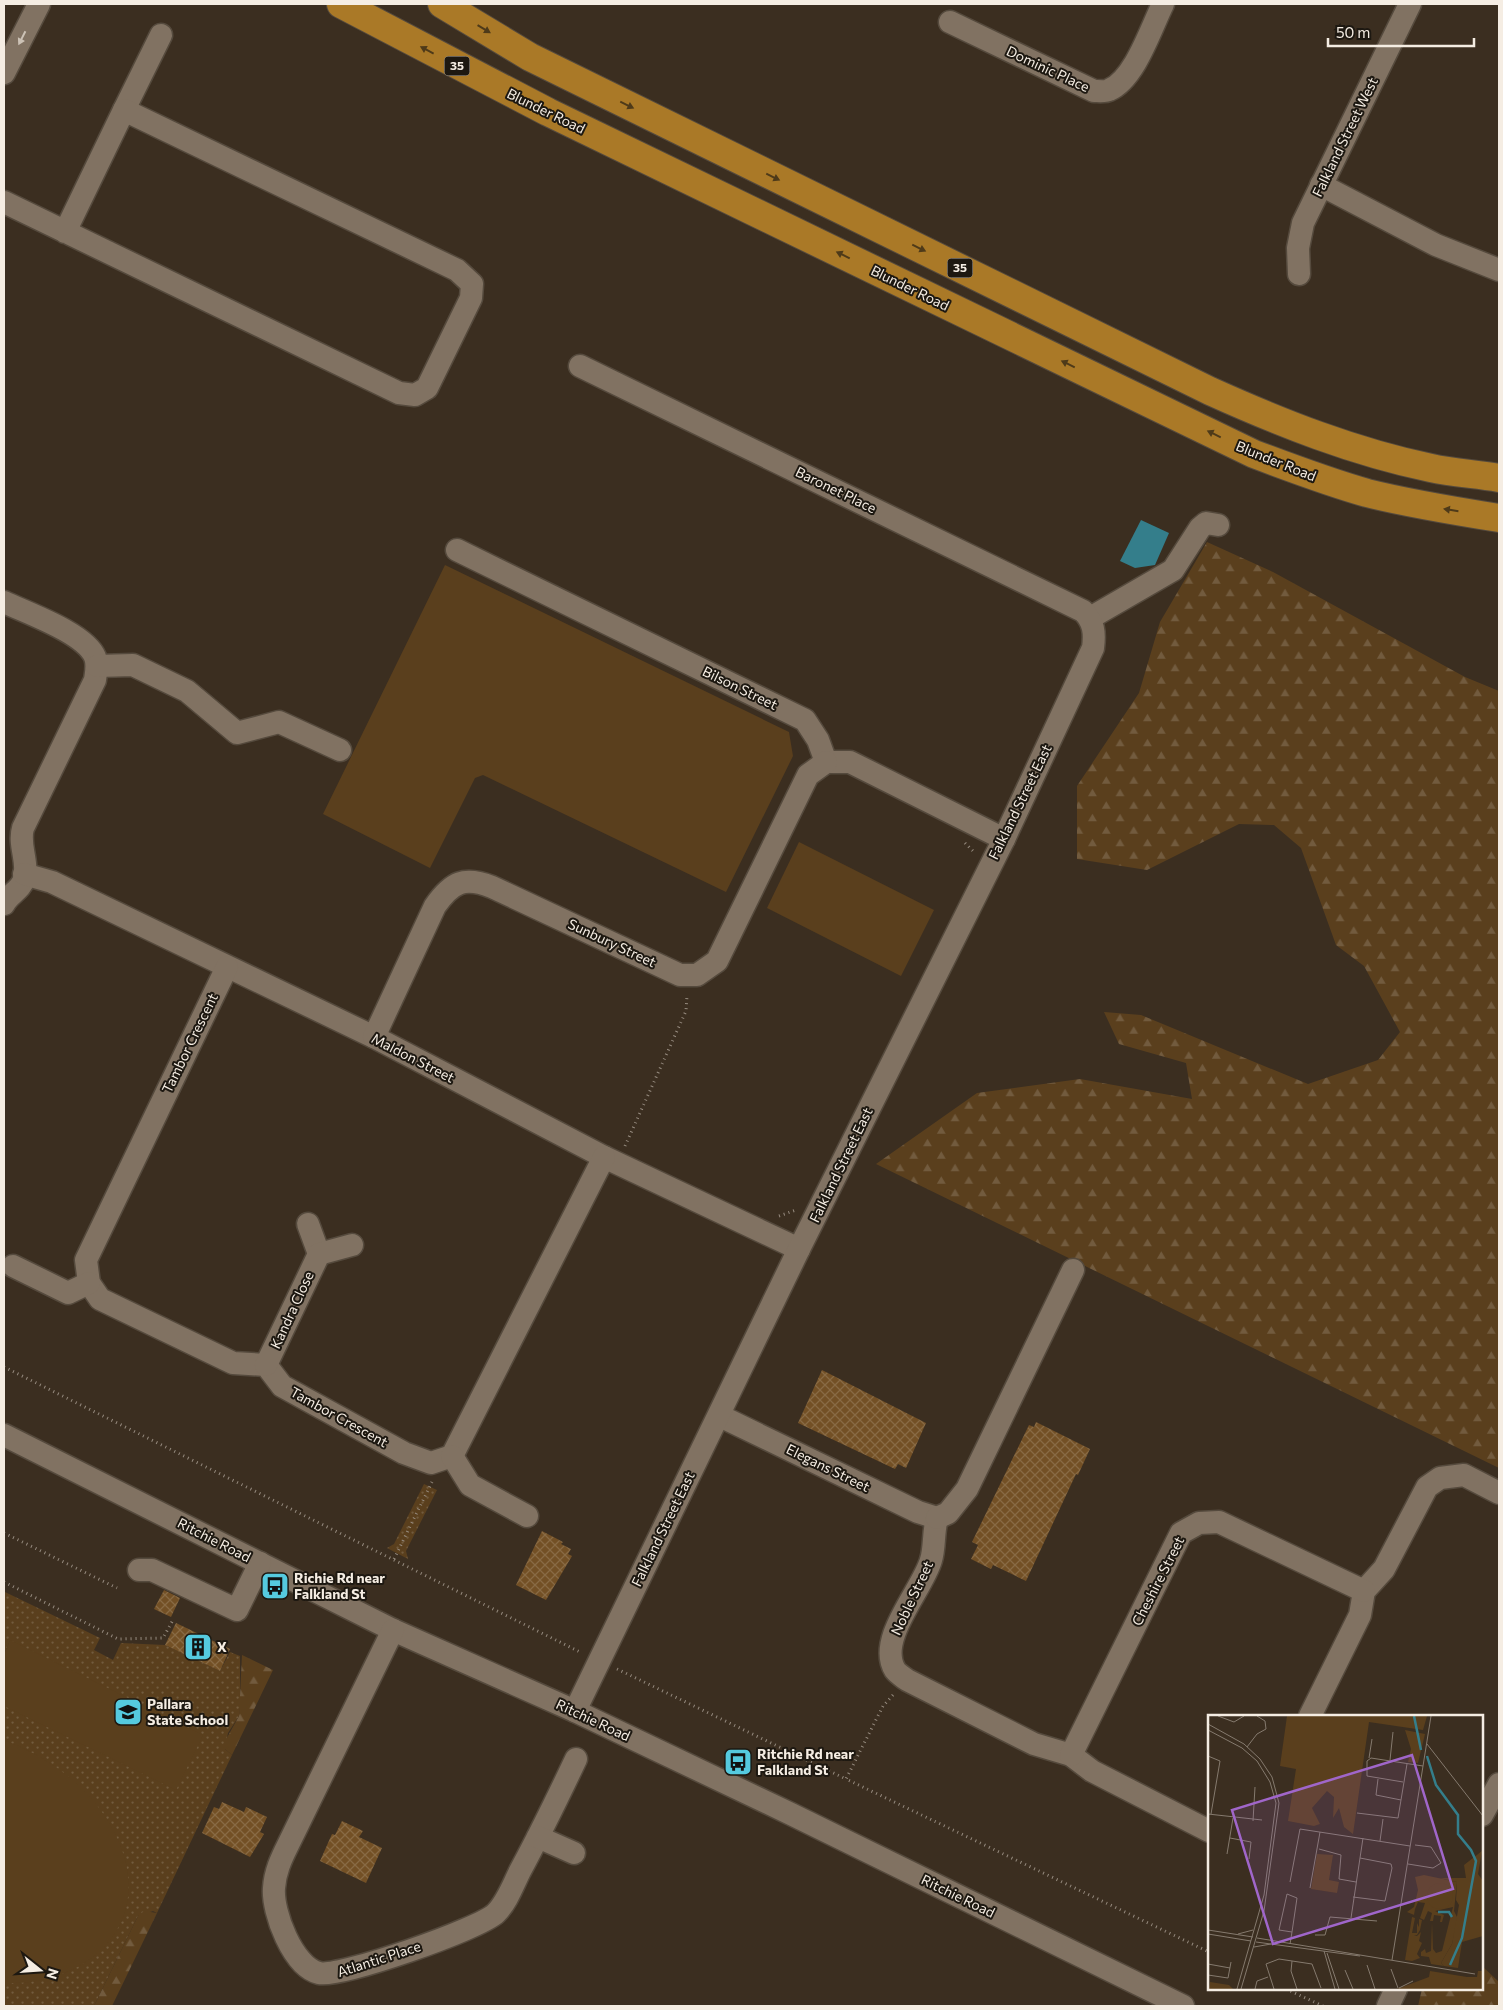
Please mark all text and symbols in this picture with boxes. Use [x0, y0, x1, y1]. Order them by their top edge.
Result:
scale bar [1328, 15, 1474, 47]
text: 50 m [1336, 23, 1370, 41]
one-way arrow [477, 25, 490, 34]
one-way arrow [18, 31, 26, 45]
street label: Dominic Place [1004, 42, 1092, 95]
one-way arrow [420, 46, 434, 54]
road number: 35 [444, 56, 470, 76]
street label: Falkland Street West [1308, 74, 1381, 199]
street label: Blunder Road [504, 84, 588, 137]
one-way arrow [620, 101, 635, 109]
one-way arrow [766, 172, 781, 181]
one-way arrow [912, 244, 926, 252]
one-way arrow [835, 251, 850, 259]
road number: 35 [948, 258, 972, 278]
street label: Blunder Road [868, 261, 952, 314]
one-way arrow [1060, 360, 1075, 368]
one-way arrow [1207, 430, 1221, 438]
street label: Blunder Road [1234, 437, 1319, 484]
street label: Baronet Place [793, 463, 879, 516]
one-way arrow [1443, 506, 1459, 514]
street label: Bilson Street [700, 662, 781, 713]
street label: Falkland Street East [984, 741, 1055, 862]
street label: Sunbury Street [565, 915, 659, 970]
street label: Tambor Crescent [158, 990, 221, 1095]
street label: Maldon Street [369, 1029, 458, 1086]
street label: Falkland Street East [805, 1104, 876, 1225]
street label: Kandra Close [266, 1268, 317, 1351]
street label: Tambor Crescent [287, 1383, 391, 1451]
street label: Elegans Street [784, 1440, 873, 1495]
street label: Falkland Street East [627, 1468, 698, 1589]
street label: Ritchie Road [175, 1514, 254, 1565]
street label: Cheshire Street [1128, 1533, 1187, 1628]
street label: Noble Street [887, 1558, 936, 1638]
place label: Richie Rd near Falkland St [294, 1569, 385, 1602]
bus stop icon: Richie Rd near Falkland St [260, 1571, 290, 1601]
building icon: X [183, 1632, 213, 1662]
place label: X [217, 1638, 227, 1655]
place label: Pallara State School [147, 1695, 228, 1728]
street label: Ritchie Road [553, 1695, 633, 1744]
school or university icon: Pallara State School [113, 1697, 143, 1727]
inset map [1208, 1715, 1483, 1990]
place label: Ritchie Rd near Falkland St [757, 1745, 854, 1778]
bus stop icon: Ritchie Rd near Falkland St [723, 1747, 753, 1777]
street label: Ritchie Road [919, 1870, 998, 1921]
street label: Atlantic Place [335, 1937, 423, 1980]
north arrow [15, 1945, 65, 1995]
text: N [43, 1966, 63, 1981]

